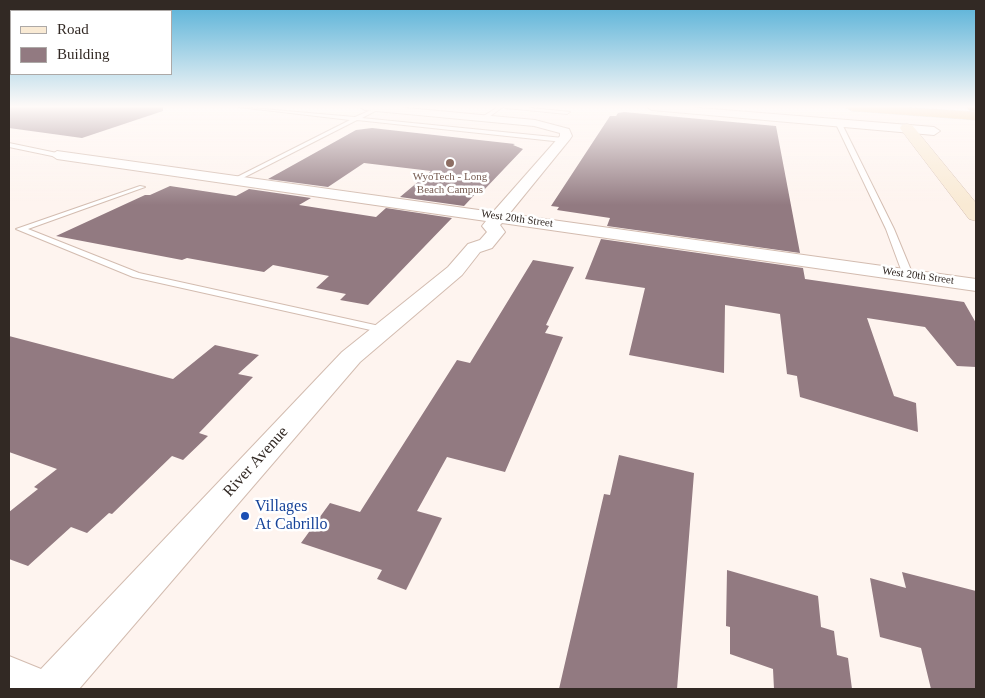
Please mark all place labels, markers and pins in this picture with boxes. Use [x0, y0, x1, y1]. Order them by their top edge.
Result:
marker: WyoTech - Long Beach Campus [444, 157, 456, 169]
place label: WyoTech - Long Beach Campus [413, 170, 487, 196]
place label: Villages At Cabrillo [255, 497, 327, 535]
marker: Villages At Cabrillo [239, 510, 251, 522]

